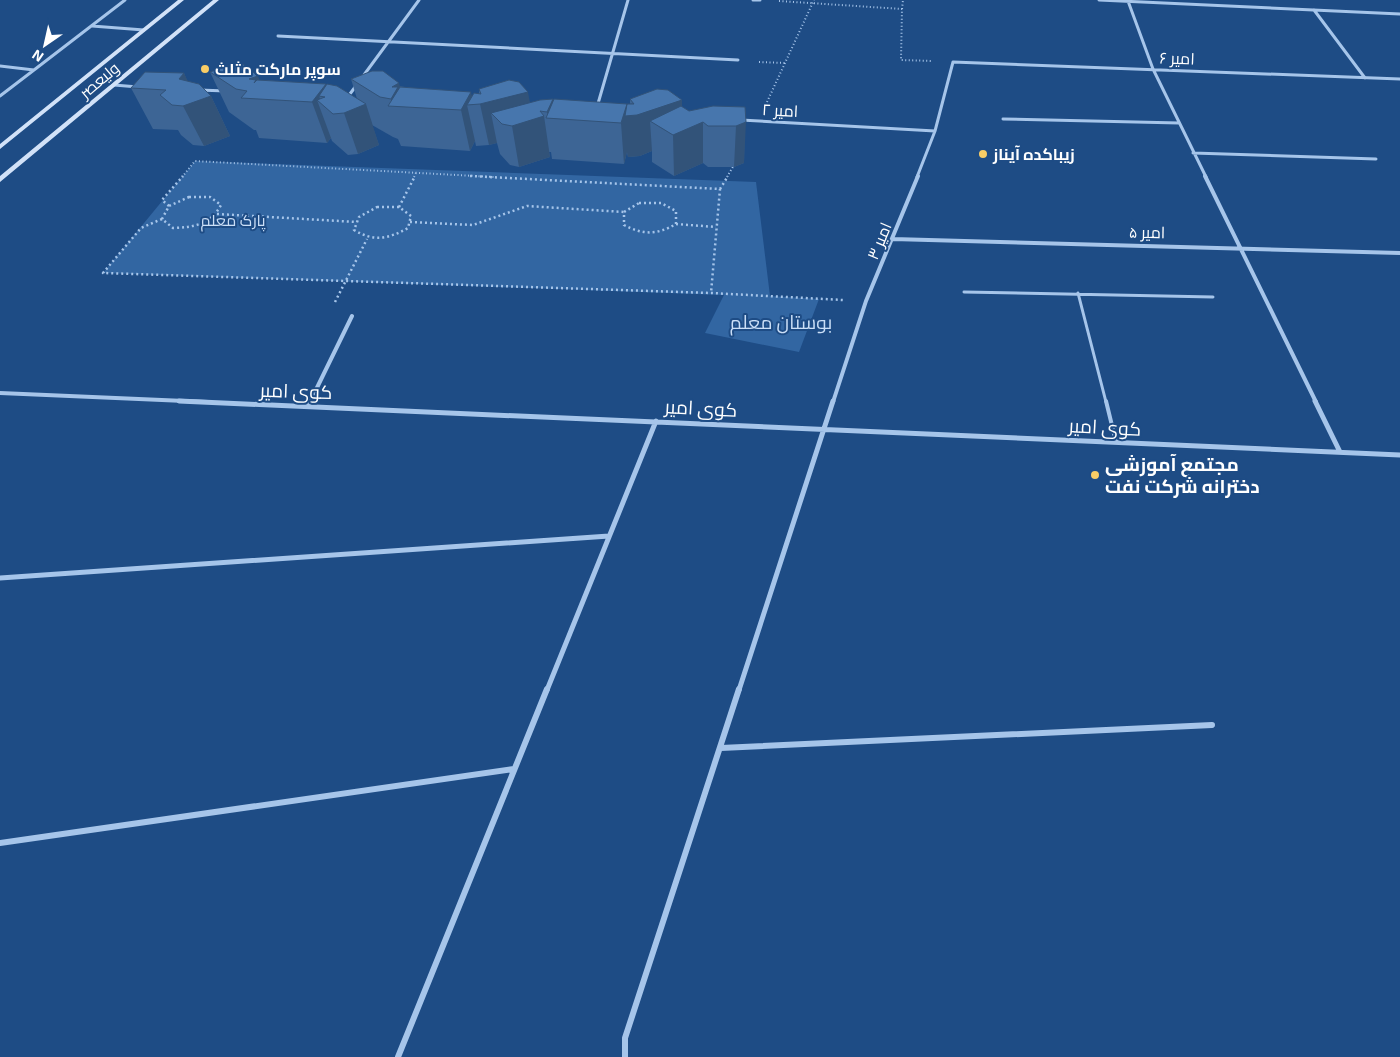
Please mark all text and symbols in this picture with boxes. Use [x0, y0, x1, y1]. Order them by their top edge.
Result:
north arrow [20, 20, 70, 70]
text: N [29, 46, 46, 66]
street label: امیر ۶ [1159, 47, 1195, 69]
street label: ولیعصر [74, 58, 123, 103]
place label: سوپر مارکت مثلث [215, 59, 341, 81]
marker: سوپر مارکت مثلث [199, 63, 211, 75]
street label: امیر ۲ [761, 99, 799, 121]
place label: زیباکده آیناز [992, 144, 1075, 164]
marker: زیباکده آیناز [977, 148, 989, 160]
park label: پارک معلم [200, 210, 266, 232]
street label: امیر ۳ [862, 219, 896, 263]
street label: امیر ۵ [1129, 222, 1165, 242]
park label: بوستان معلم [730, 310, 832, 336]
street label: کوی امیر [258, 378, 333, 404]
street label: کوی امیر [663, 394, 738, 422]
street label: کوی امیر [1067, 413, 1142, 441]
place label: مجتمع آموزشی دخترانه شرکت نفت [1105, 452, 1260, 498]
marker: مجتمع آموزشی دخترانه شرکت نفت [1089, 469, 1101, 481]

